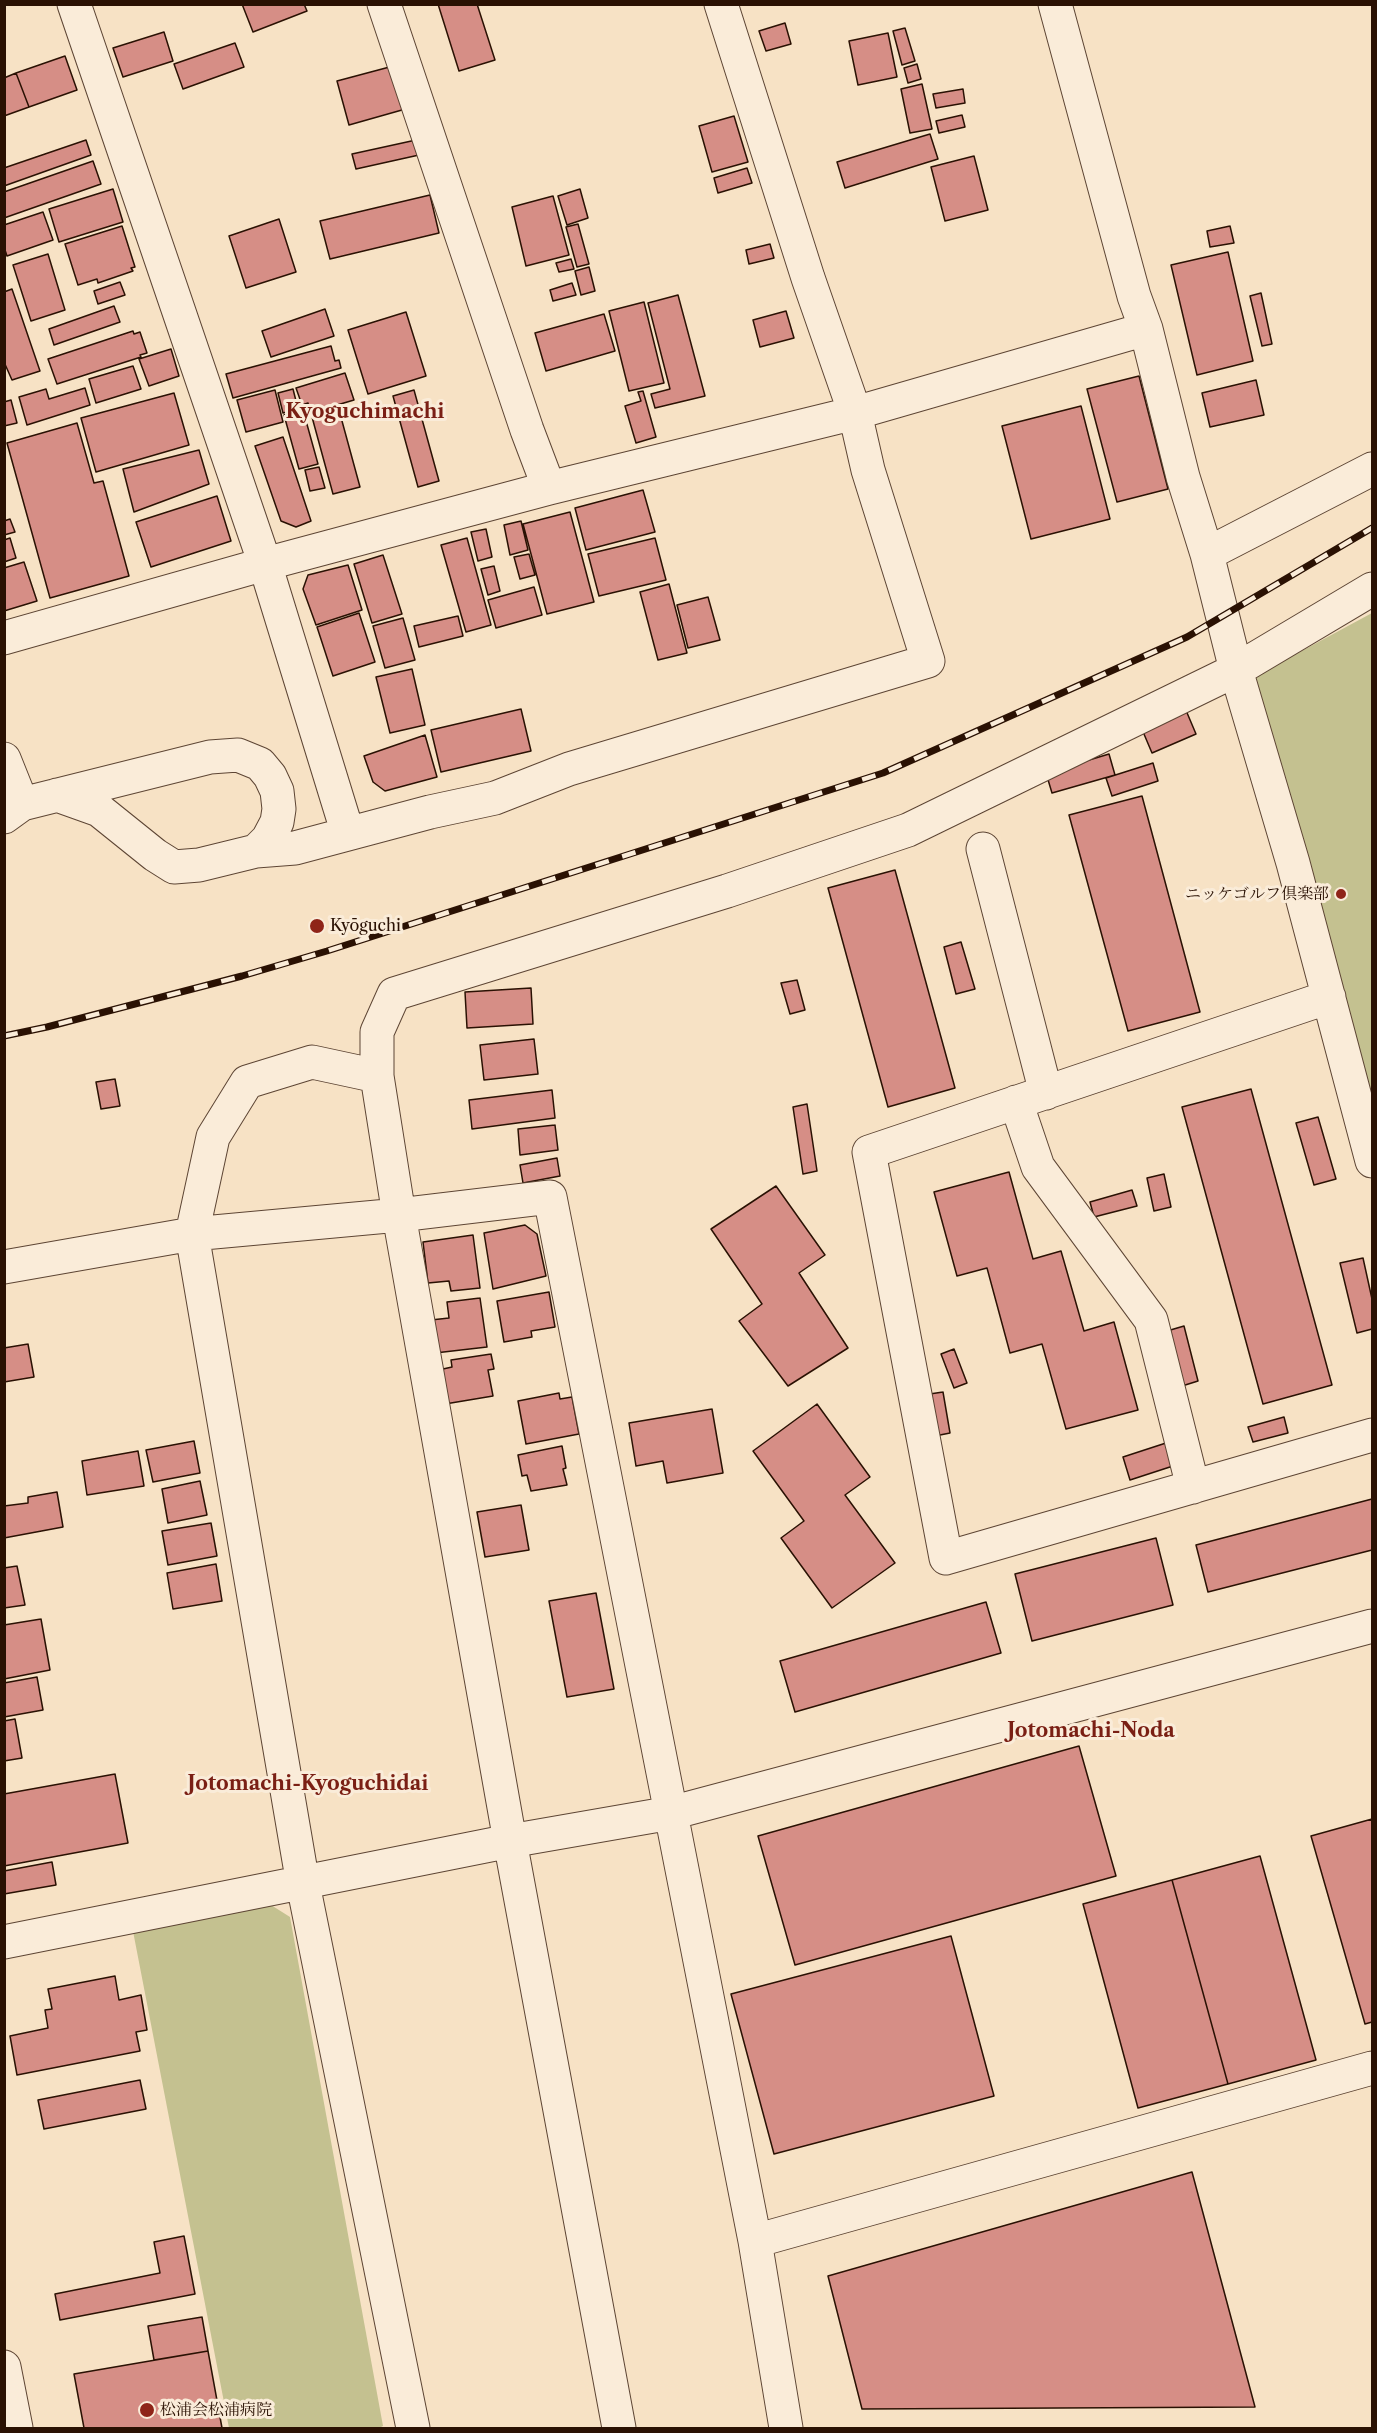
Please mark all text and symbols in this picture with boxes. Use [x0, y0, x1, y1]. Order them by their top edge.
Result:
district label: Kyoguchimachi [286, 400, 444, 424]
place label: ニッケゴルフ倶楽部 [1185, 884, 1329, 904]
marker: ニッケゴルフ倶楽部 [1334, 887, 1348, 901]
place label: Kyōguchi [330, 916, 401, 936]
marker: Kyōguchi [308, 917, 326, 935]
district label: Jotomachi-Noda [1007, 1719, 1175, 1743]
district label: Jotomachi-Kyoguchidai [188, 1772, 428, 1796]
place label: 松浦会松浦病院 [160, 2400, 272, 2420]
marker: 松浦会松浦病院 [138, 2401, 156, 2419]

